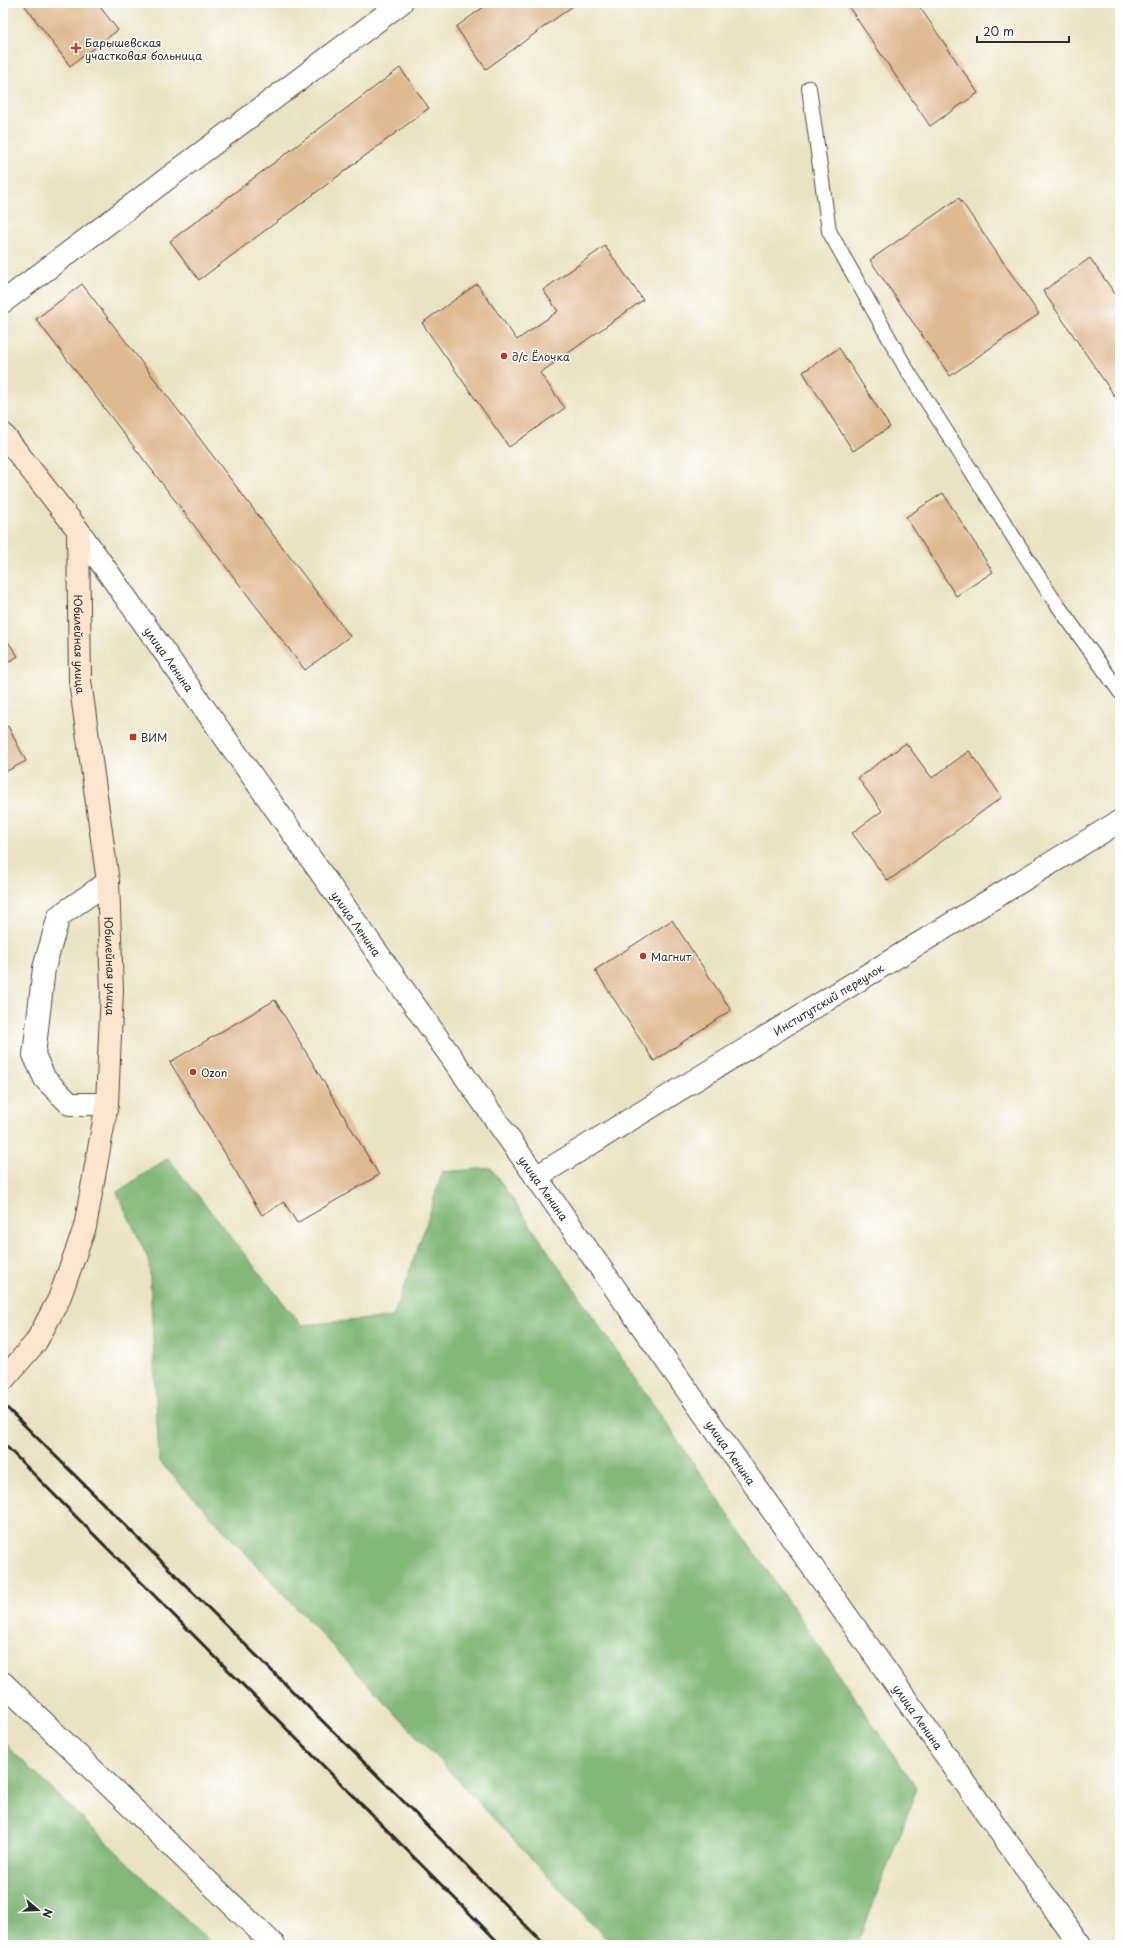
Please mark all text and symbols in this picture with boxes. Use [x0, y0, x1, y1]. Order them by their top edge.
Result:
scale bar [977, 18, 1069, 44]
text: 20 m [983, 22, 1014, 40]
place label: Барышевская участковая больница [85, 34, 202, 64]
marker: Барышевская участковая больница [70, 42, 82, 54]
place label: д/с Ёлочка [512, 348, 570, 365]
marker: д/с Ёлочка [499, 351, 509, 361]
street label: Юбилейная улица [70, 595, 90, 695]
street label: улица Ленина [140, 623, 198, 695]
place label: ВИМ [141, 729, 167, 746]
marker: ВИМ [128, 732, 138, 742]
street label: улица Ленина [328, 887, 386, 960]
street label: Юбилейная улица [101, 916, 121, 1016]
place label: Магнит [651, 948, 692, 965]
marker: Магнит [638, 951, 648, 961]
street label: Институтский переулок [769, 958, 887, 1039]
place label: Ozon [201, 1064, 227, 1081]
marker: Ozon [188, 1067, 198, 1077]
street label: улица Ленина [515, 1152, 573, 1224]
street label: улица Ленина [702, 1416, 760, 1488]
street label: улица Ленина [889, 1681, 947, 1753]
north arrow [18, 1890, 58, 1930]
text: N [38, 1907, 57, 1921]

